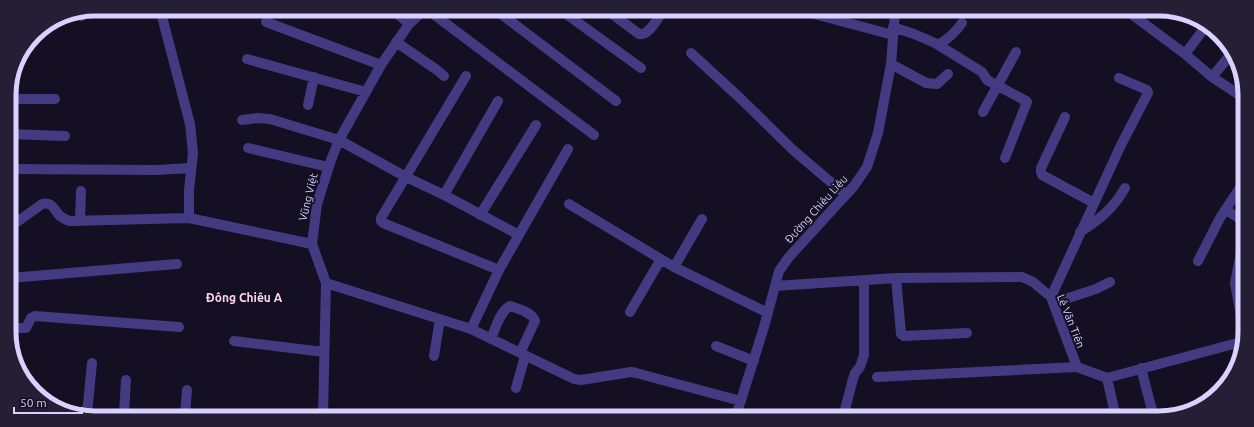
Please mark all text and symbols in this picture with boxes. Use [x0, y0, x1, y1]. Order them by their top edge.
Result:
street label: Vũng Việt [296, 171, 321, 222]
street label: Đường Chiêu Liêu [782, 173, 850, 245]
district label: Đông Chiêu A [206, 291, 283, 304]
street label: Lê Văn Tiên [1055, 292, 1087, 350]
scale bar [14, 389, 82, 415]
text: 50 m [20, 396, 47, 409]

